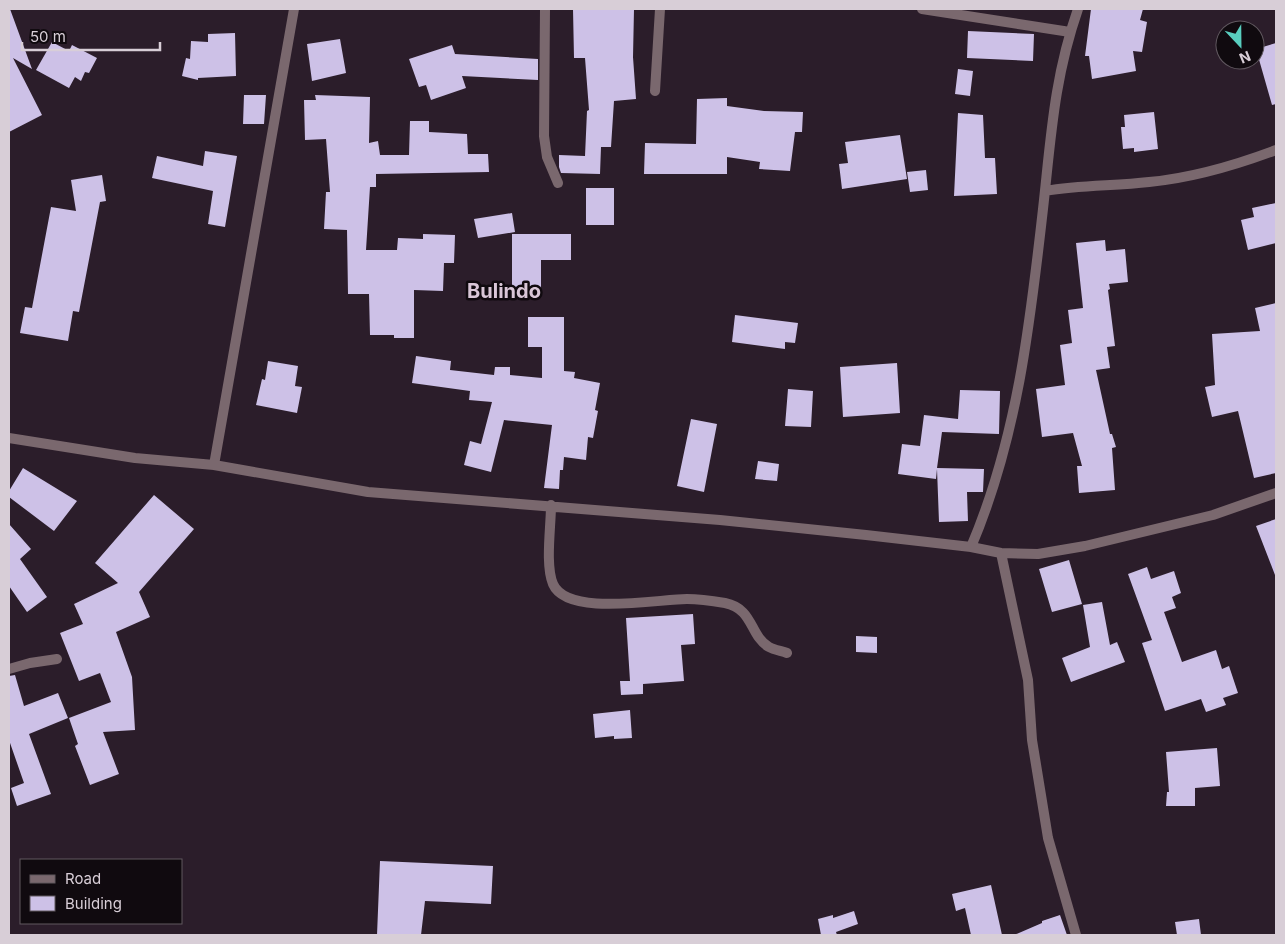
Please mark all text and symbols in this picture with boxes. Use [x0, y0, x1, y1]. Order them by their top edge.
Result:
scale bar [22, 20, 160, 52]
north arrow [1215, 20, 1265, 70]
text: 50 m [30, 27, 66, 46]
text: N [1237, 48, 1253, 67]
district label: Bulindo [467, 279, 541, 303]
legend [20, 859, 182, 924]
text: Road [65, 869, 101, 888]
text: Building [65, 894, 122, 913]

